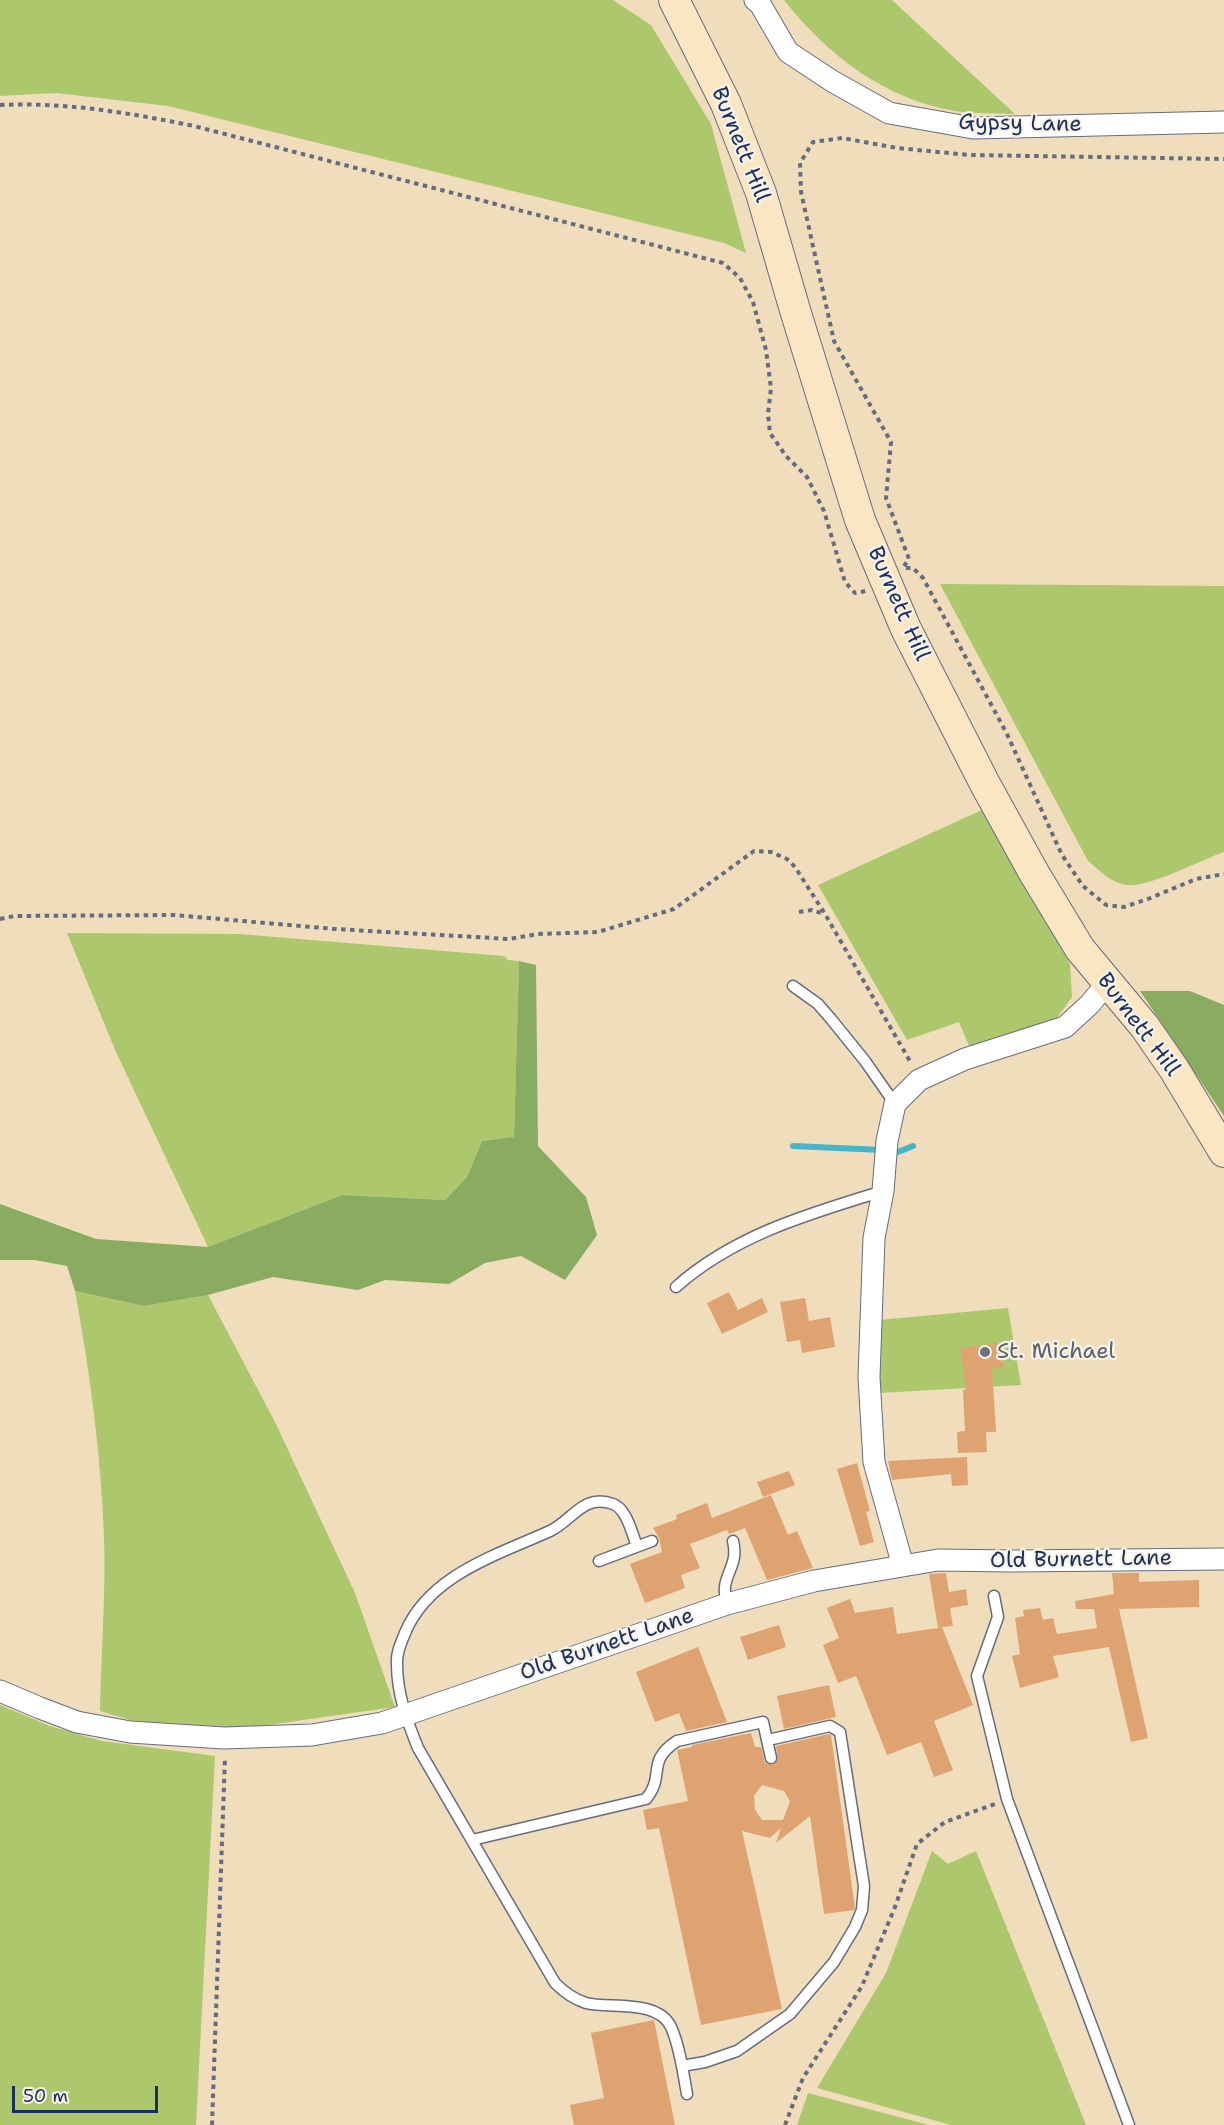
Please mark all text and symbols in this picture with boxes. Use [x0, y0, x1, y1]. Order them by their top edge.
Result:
street label: Burnett Hill [705, 83, 775, 207]
street label: Gypsy Lane [958, 110, 1082, 138]
street label: Burnett Hill [861, 543, 935, 665]
street label: Burnett Hill [1091, 968, 1185, 1082]
place label: St. Michael [997, 1339, 1115, 1365]
marker: St. Michael [978, 1345, 992, 1359]
street label: Old Burnett Lane [990, 1545, 1172, 1575]
street label: Old Burnett Lane [517, 1603, 697, 1687]
scale bar [15, 2074, 160, 2112]
text: 50 m [23, 2084, 68, 2108]

